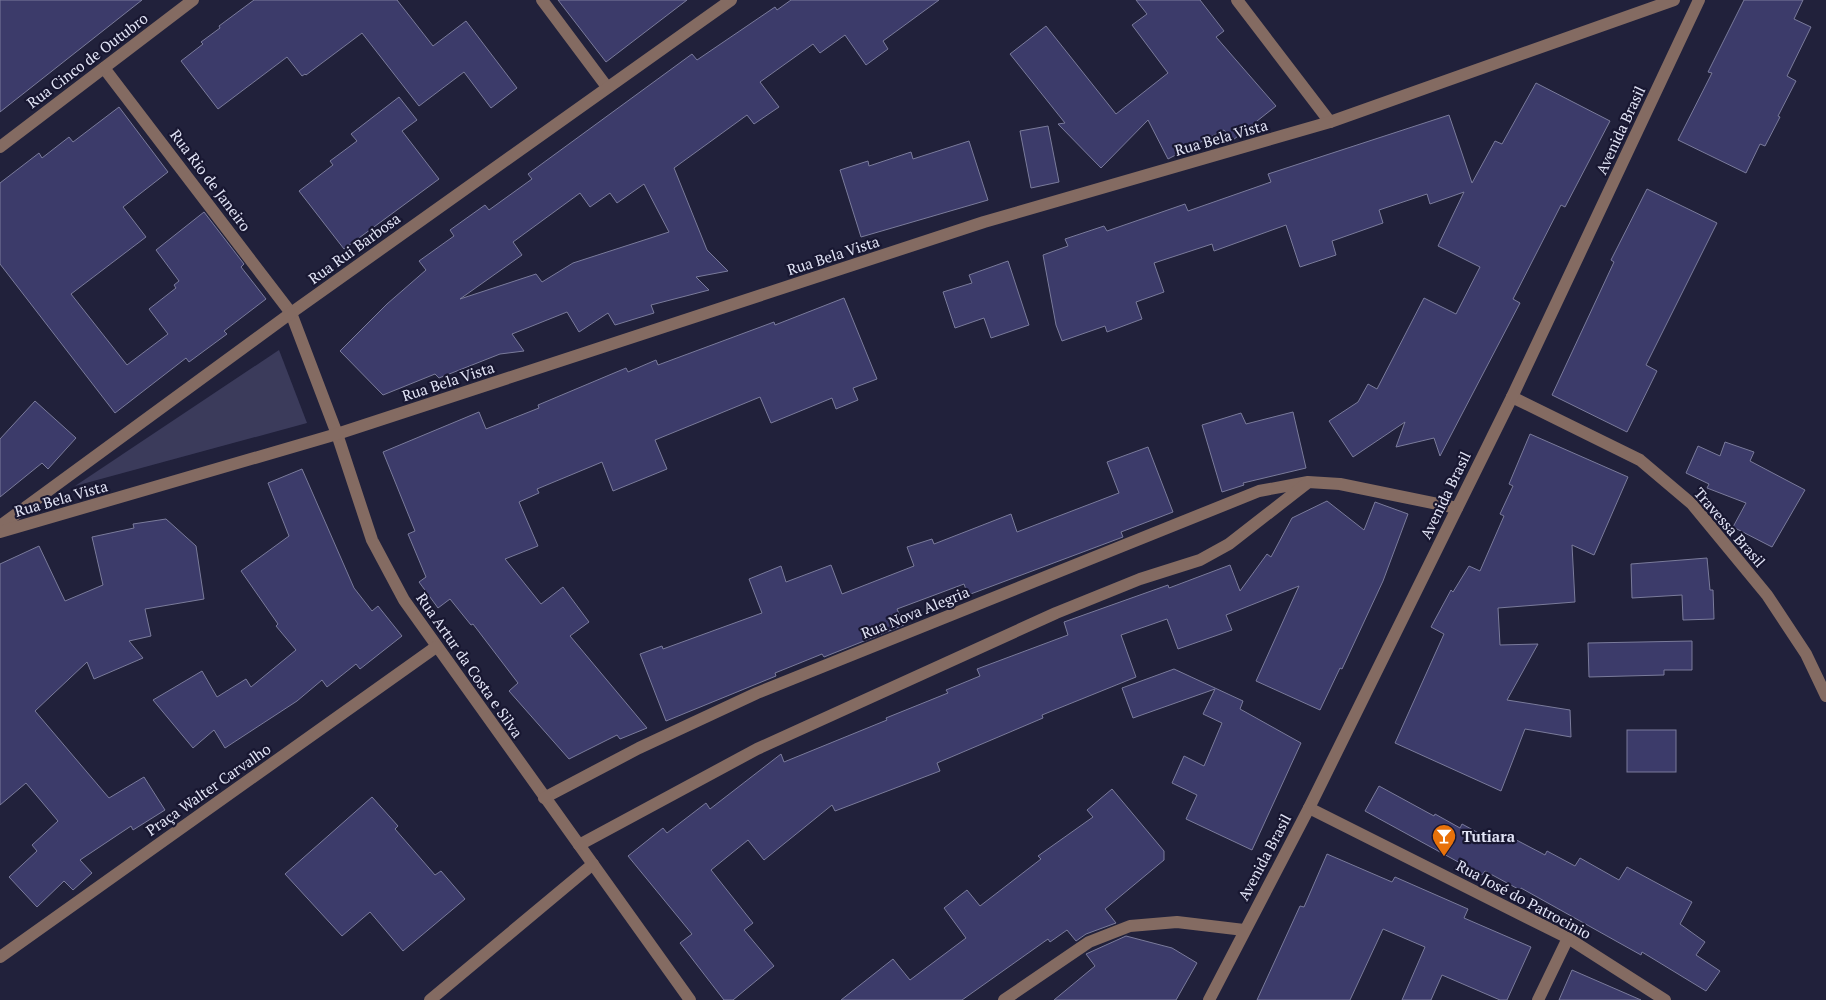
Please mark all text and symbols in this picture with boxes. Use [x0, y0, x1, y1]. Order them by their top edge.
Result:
street label: Rua Cinco de Outubro [22, 8, 152, 112]
street label: Avenida Brasil [1591, 83, 1649, 177]
street label: Rua Bela Vista [1172, 114, 1270, 160]
street label: Rua Rio de Janeiro [166, 125, 256, 235]
street label: Rua Rui Barbosa [304, 208, 404, 288]
street label: Rua Bela Vista [784, 231, 882, 279]
street label: Rua Bela Vista [399, 357, 497, 405]
street label: Avenida Brasil [1415, 448, 1475, 542]
street label: Rua Bela Vista [12, 475, 110, 521]
street label: Travessa Brasil [1690, 483, 1770, 571]
street label: Rua Nova Alegria [858, 581, 972, 643]
street label: Rua Artur da Costa e Silva [412, 589, 528, 742]
street label: Praça Walter Carvalho [142, 738, 274, 840]
street label: Avenida Brasil [1233, 810, 1295, 904]
bar icon: Tutiara [1431, 823, 1457, 857]
place label: Tutiara [1462, 826, 1516, 846]
street label: Rua José do Patrocinio [1453, 855, 1595, 943]

